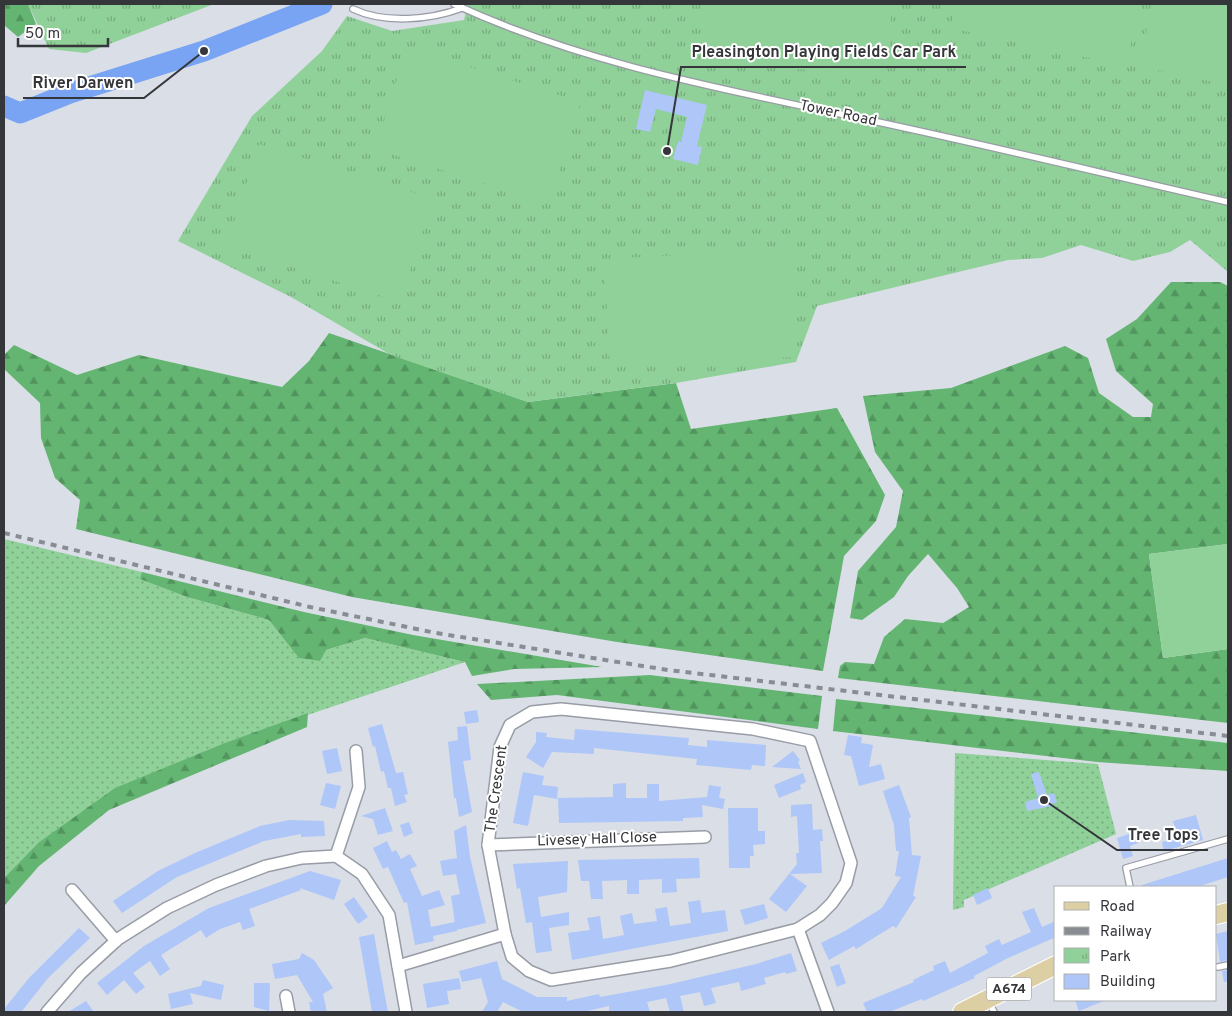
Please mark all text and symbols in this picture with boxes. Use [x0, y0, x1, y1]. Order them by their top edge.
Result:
scale bar [18, 15, 108, 47]
text: 50 m [25, 25, 60, 44]
callout: Pleasington Playing Fields Car Park [681, 36, 966, 67]
text: Pleasington Playing Fields Car Park [691, 43, 957, 63]
callout: River Darwen [23, 67, 144, 98]
text: River Darwen [32, 74, 134, 94]
street label: Tower Road [798, 97, 878, 131]
street label: The Crescent [481, 744, 513, 834]
callout: Tree Tops [1117, 819, 1208, 850]
text: Tree Tops [1127, 826, 1199, 846]
street label: Livesey Hall Close [537, 828, 657, 852]
legend [1054, 886, 1217, 1001]
text: Road [1100, 898, 1135, 917]
text: Railway [1100, 923, 1152, 942]
text: Park [1100, 948, 1131, 967]
text: Building [1100, 973, 1155, 992]
road number: A674 [986, 978, 1032, 1001]

